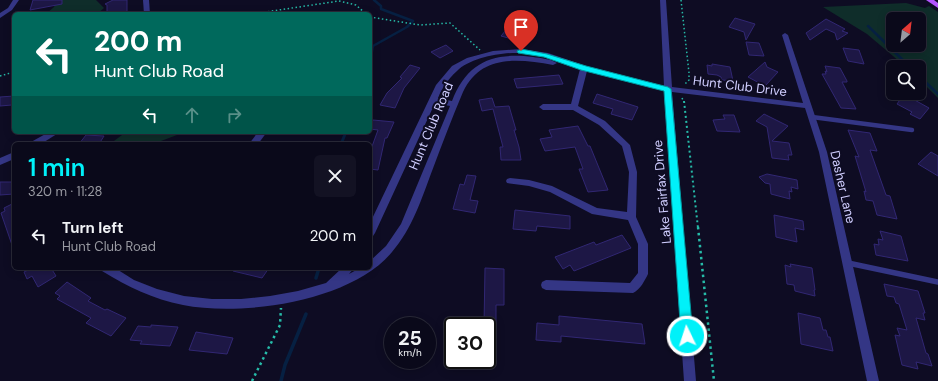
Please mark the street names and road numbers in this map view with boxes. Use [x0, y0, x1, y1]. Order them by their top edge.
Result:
street label: Hunt Club Drive [692, 72, 788, 100]
street label: Hunt Club Road [405, 79, 457, 173]
street label: Lake Fairfax Drive [649, 139, 675, 245]
street label: Dasher Lane [826, 149, 860, 225]

